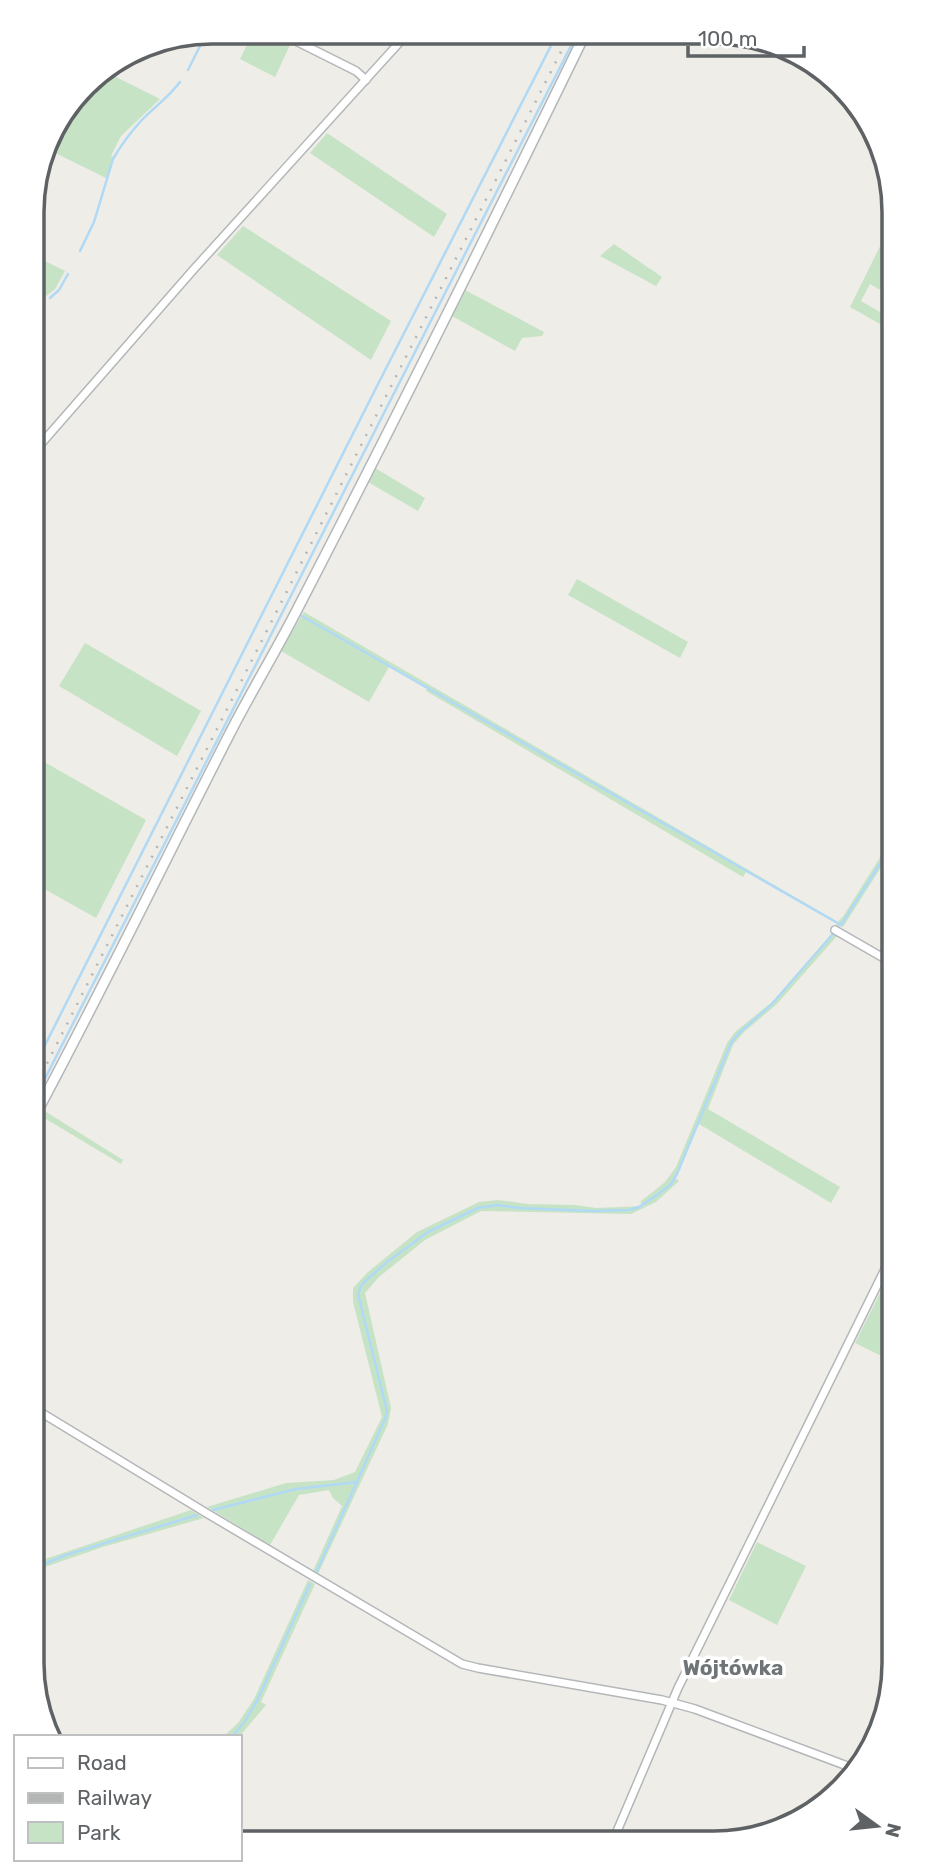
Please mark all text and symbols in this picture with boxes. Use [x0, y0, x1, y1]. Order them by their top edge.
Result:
scale bar [688, 14, 804, 58]
text: 100 m [698, 26, 757, 51]
district label: Wójtówka [683, 1655, 783, 1680]
legend [14, 1735, 242, 1861]
text: Road [77, 1750, 127, 1775]
text: Railway [77, 1785, 152, 1810]
north arrow [842, 1791, 912, 1861]
text: Park [77, 1820, 121, 1845]
text: N [880, 1821, 906, 1840]

